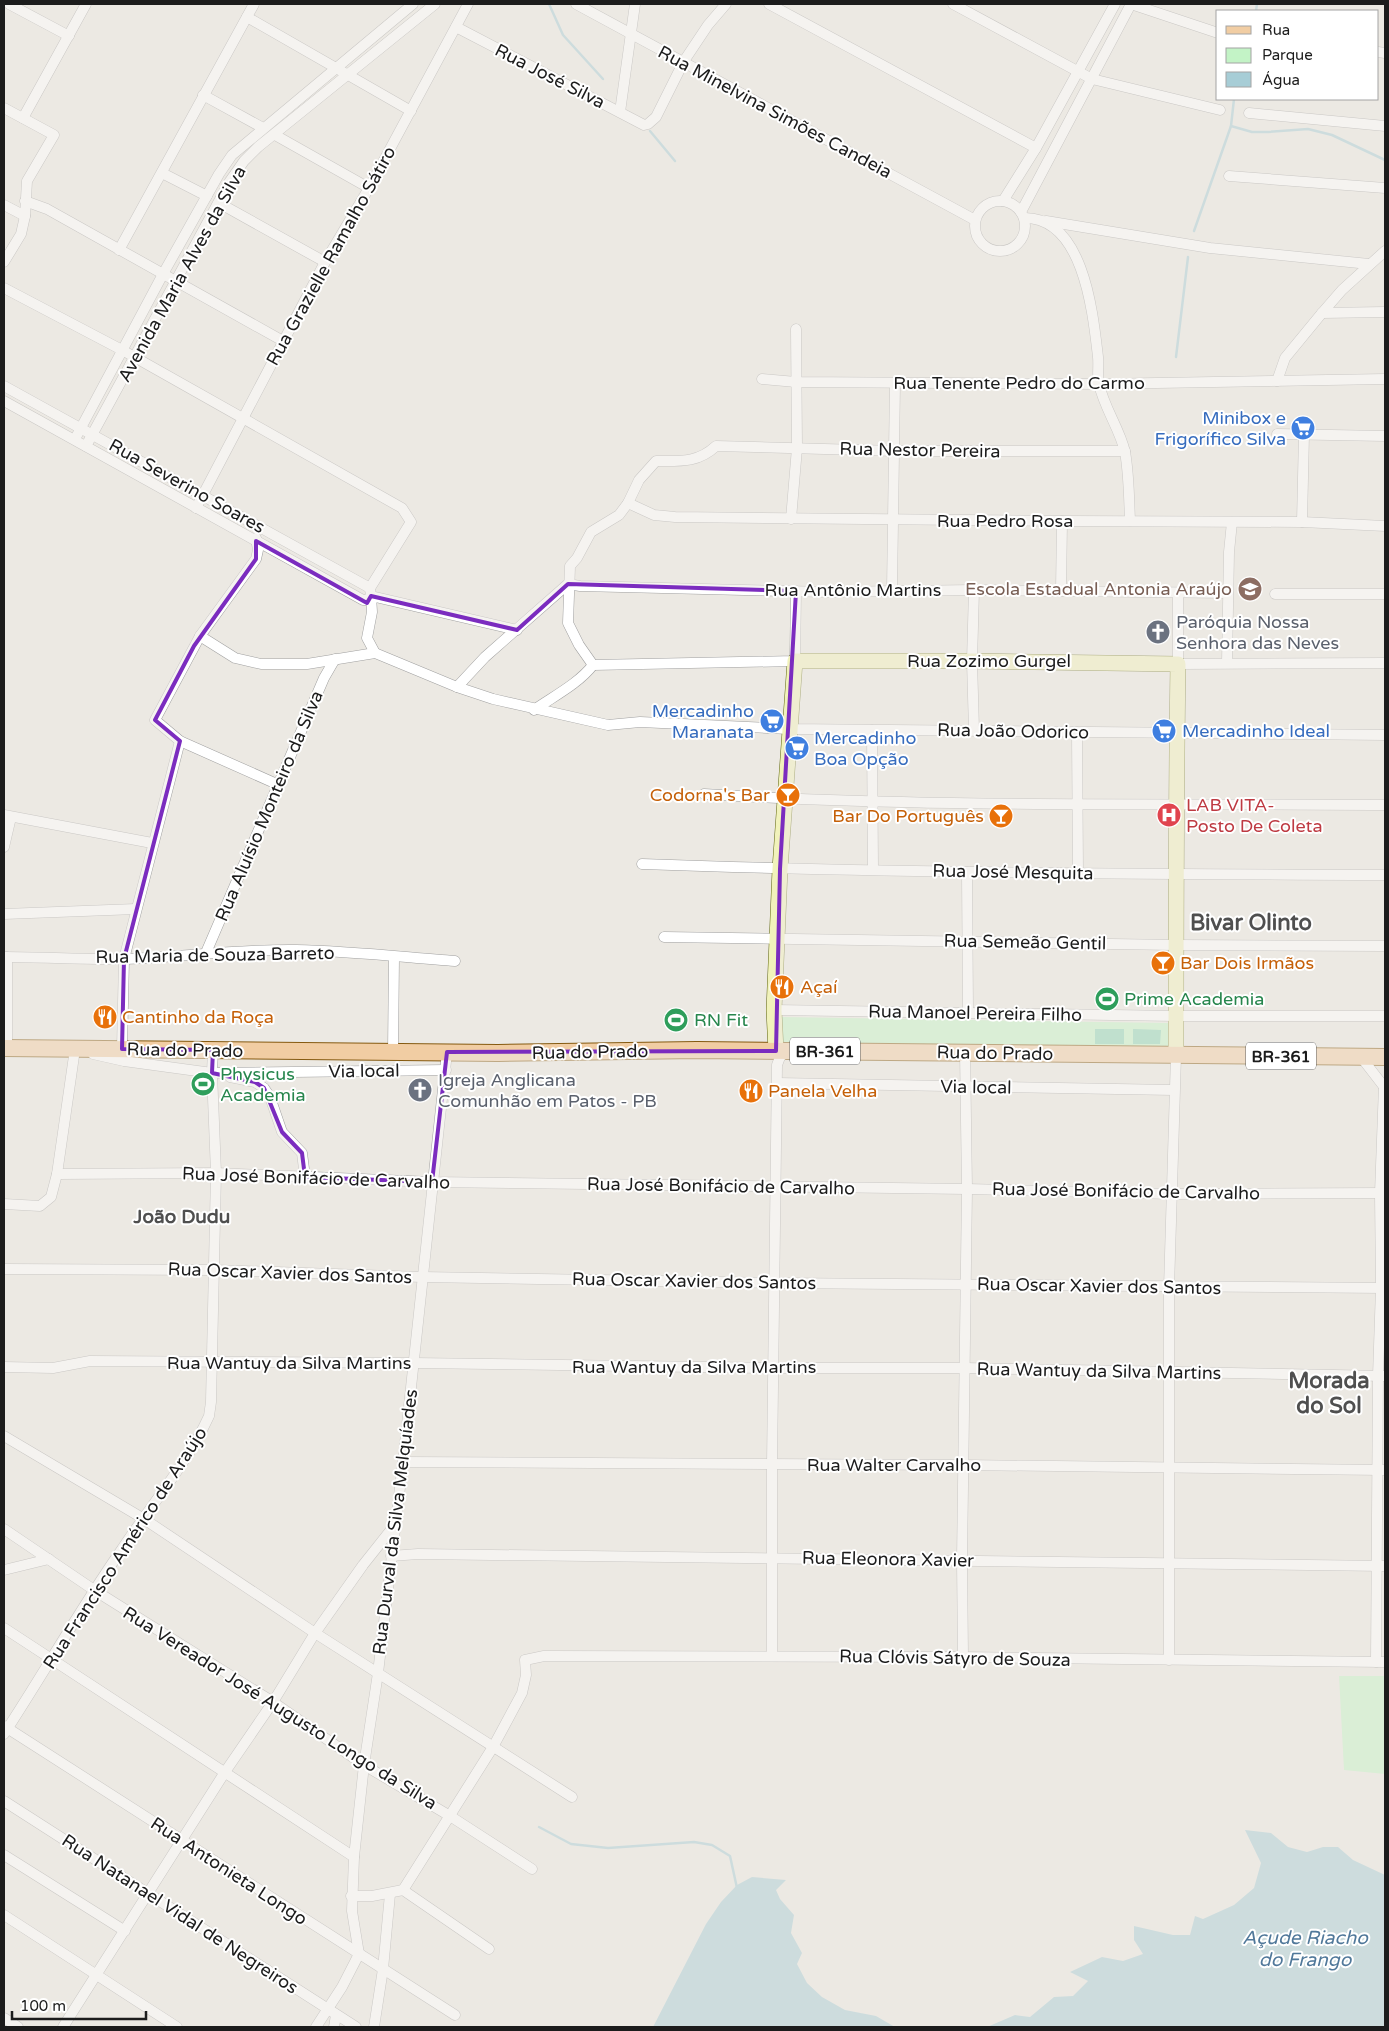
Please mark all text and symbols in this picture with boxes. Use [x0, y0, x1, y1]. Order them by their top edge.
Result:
legend [1216, 10, 1379, 100]
text: Rua [1262, 21, 1290, 39]
street label: Rua José Silva [491, 39, 609, 113]
street label: Rua Minelvina Simões Candeia [654, 41, 896, 183]
text: Parque [1262, 46, 1313, 64]
text: Água [1262, 71, 1300, 89]
street label: Rua Grazielle Ramalho Sátiro [261, 143, 401, 369]
street label: Avenida Maria Alves da Silva [113, 162, 251, 386]
street label: Rua Tenente Pedro do Carmo [893, 372, 1145, 394]
place label: Minibox e Frigorífico Silva [1154, 407, 1286, 450]
supermarket icon: Minibox e Frigorífico Silva [1290, 415, 1316, 441]
street label: Rua Severino Soares [105, 434, 269, 538]
street label: Rua Nestor Pereira [839, 438, 1001, 462]
street label: Rua Pedro Rosa [937, 510, 1073, 532]
school or university icon: Escola Estadual Antonia Araújo [1237, 576, 1263, 602]
place label: Escola Estadual Antonia Araújo [965, 578, 1232, 600]
street label: Rua Antônio Martins [765, 579, 941, 601]
place label: Paróquia Nossa Senhora das Neves [1176, 611, 1339, 654]
church icon: Paróquia Nossa Senhora das Neves [1145, 619, 1171, 645]
street label: Rua Zozimo Gurgel [907, 650, 1071, 672]
street label: Rua Aluísio Monteiro da Silva [210, 687, 328, 925]
place label: Mercadinho Maranata [652, 700, 754, 743]
supermarket icon: Mercadinho Maranata [759, 708, 785, 734]
supermarket icon: Mercadinho Ideal [1151, 718, 1177, 744]
street label: Rua João Odorico [937, 719, 1089, 743]
place label: Mercadinho Ideal [1182, 720, 1330, 742]
place label: Mercadinho Boa Opção [814, 727, 916, 770]
supermarket icon: Mercadinho Boa Opção [784, 735, 810, 761]
bar icon: Codorna's Bar [775, 782, 801, 808]
place label: Codorna's Bar [650, 784, 770, 806]
place label: LAB VITA- Posto De Coleta [1186, 794, 1323, 837]
hospital icon: LAB VITA- Posto De Coleta [1156, 802, 1182, 828]
bar icon: Bar Do Português [988, 803, 1014, 829]
place label: Bar Do Português [832, 805, 984, 827]
street label: Rua José Mesquita [932, 860, 1094, 884]
district label: Bivar Olinto [1190, 910, 1312, 936]
street label: Rua Semeão Gentil [943, 930, 1107, 954]
street label: Rua Maria de Souza Barreto [95, 942, 335, 968]
bar icon: Bar Dois Irmãos [1150, 950, 1176, 976]
place label: Bar Dois Irmãos [1180, 952, 1314, 974]
restaurant icon: Açaí [769, 974, 795, 1000]
place label: Açaí [800, 976, 838, 998]
sports icon: Prime Academia [1094, 986, 1120, 1012]
place label: Prime Academia [1124, 988, 1264, 1010]
street label: Rua Manoel Pereira Filho [868, 1000, 1082, 1026]
restaurant icon: Cantinho da Roça [92, 1004, 118, 1030]
place label: Cantinho da Roça [122, 1006, 274, 1028]
sports icon: RN Fit [663, 1007, 689, 1033]
place label: RN Fit [694, 1009, 748, 1031]
street label: Rua do Prado [126, 1038, 244, 1062]
road number: BR-361 [790, 1038, 860, 1064]
street label: Rua do Prado [531, 1040, 649, 1064]
street label: Rua do Prado [936, 1041, 1054, 1065]
road number: BR-361 [1246, 1042, 1316, 1070]
street label: Via local [328, 1059, 400, 1083]
place label: Physicus Academia [220, 1063, 306, 1106]
place label: Igreja Anglicana Comunhão em Patos - PB [438, 1069, 657, 1112]
sports icon: Physicus Academia [190, 1071, 216, 1097]
street label: Via local [940, 1075, 1012, 1099]
church icon: Igreja Anglicana Comunhão em Patos - PB [407, 1077, 433, 1103]
restaurant icon: Panela Velha [738, 1078, 764, 1104]
place label: Panela Velha [768, 1080, 877, 1102]
street label: Rua José Bonifácio de Carvalho [182, 1162, 450, 1194]
street label: Rua José Bonifácio de Carvalho [587, 1173, 855, 1199]
street label: Rua José Bonifácio de Carvalho [992, 1178, 1260, 1204]
district label: João Dudu [133, 1206, 230, 1228]
street label: Rua Oscar Xavier dos Santos [167, 1258, 413, 1288]
street label: Rua Oscar Xavier dos Santos [572, 1268, 816, 1294]
street label: Rua Oscar Xavier dos Santos [977, 1273, 1221, 1299]
street label: Rua Wantuy da Silva Martins [167, 1352, 411, 1374]
street label: Rua Wantuy da Silva Martins [572, 1356, 816, 1378]
street label: Rua Wantuy da Silva Martins [976, 1358, 1222, 1384]
district label: Morada do Sol [1288, 1368, 1370, 1419]
street label: Rua Durval da Silva Melquíades [368, 1388, 422, 1656]
street label: Rua Francisco Américo de Araújo [38, 1423, 212, 1673]
street label: Rua Walter Carvalho [807, 1454, 981, 1476]
street label: Rua Eleonora Xavier [802, 1546, 974, 1572]
street label: Rua Vereador José Augusto Longo da Silva [119, 1602, 441, 1814]
street label: Rua Clóvis Sátyro de Souza [839, 1645, 1071, 1671]
street label: Rua Antonieta Longo [147, 1812, 311, 1930]
street label: Rua Natanael Vidal de Negreiros [58, 1829, 302, 1999]
water label: Açude Riacho do Frango [1242, 1927, 1369, 1971]
scale bar [12, 1988, 146, 2020]
text: 100 m [20, 1997, 66, 2015]

